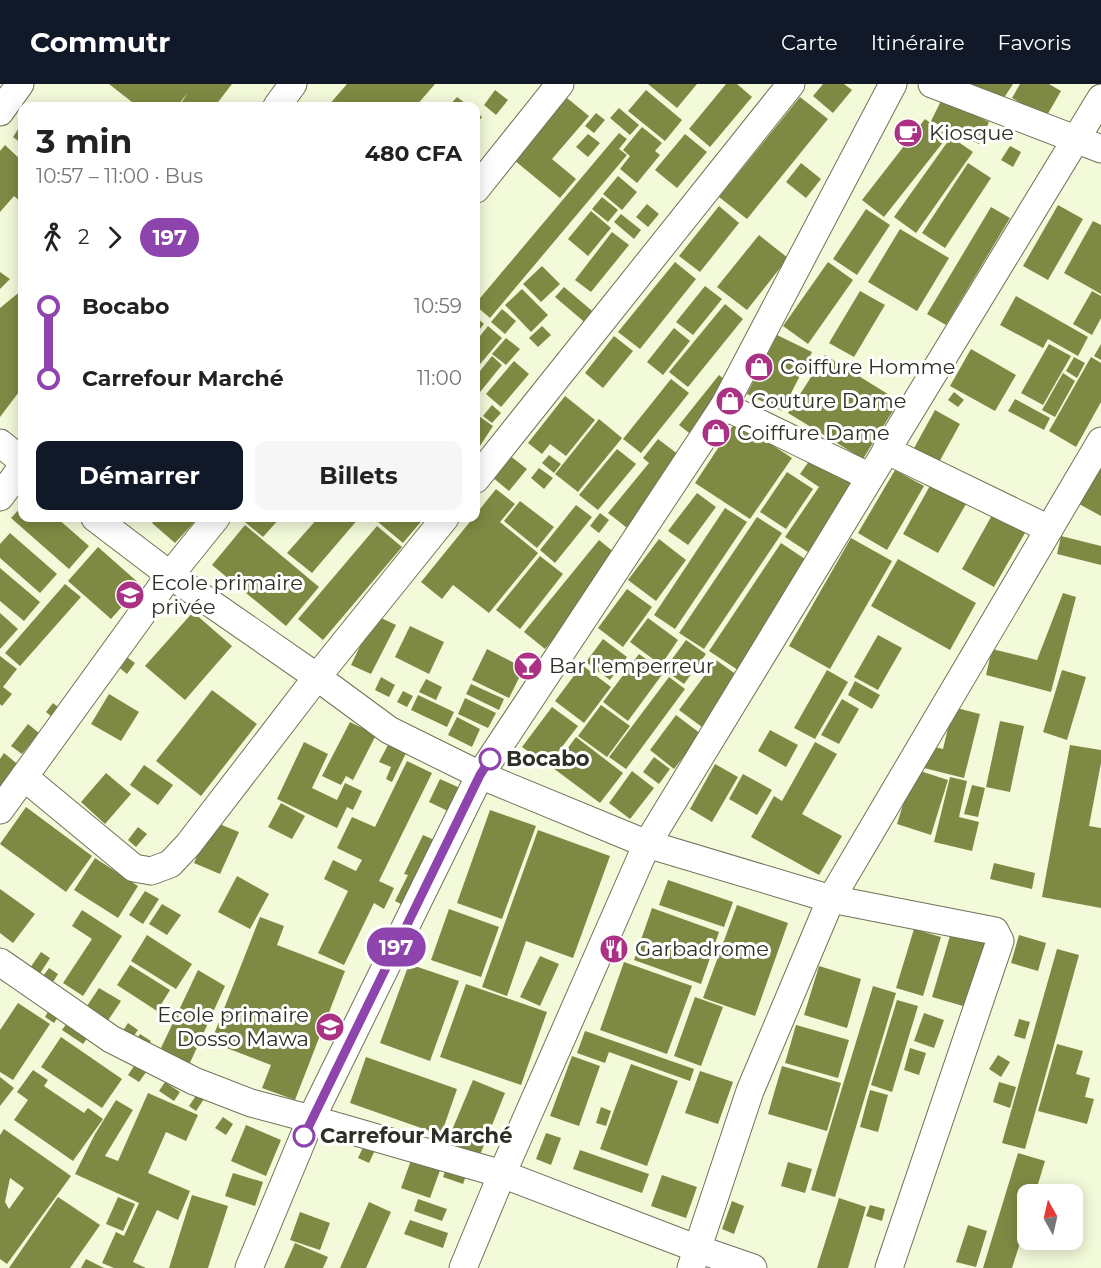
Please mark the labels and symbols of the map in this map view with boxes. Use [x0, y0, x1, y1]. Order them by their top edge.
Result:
cafe icon: Kiosque [892, 117, 924, 149]
place label: Kiosque [929, 120, 1014, 145]
shop icon: Coiffure Homme [743, 351, 775, 383]
place label: Coiffure Homme [780, 354, 955, 379]
shop icon: Couture Dame [714, 385, 746, 417]
place label: Couture Dame [751, 388, 906, 413]
shop icon: Coiffure Dame [700, 417, 732, 449]
place label: Coiffure Dame [737, 420, 890, 445]
place label: Ecole primaire privée [151, 570, 303, 619]
school or university icon: Ecole primaire privée [114, 579, 146, 611]
bar icon: Bar l'emperreur [512, 650, 544, 682]
place label: Bar l'emperreur [549, 653, 714, 678]
place label: Bocabo [506, 746, 590, 771]
marker: Bocabo [479, 748, 501, 770]
line badge: 197 [362, 928, 430, 966]
restaurant icon: Garbadrome [598, 933, 630, 965]
place label: Garbadrome [635, 936, 769, 961]
place label: Ecole primaire Dosso Mawa [157, 1002, 309, 1051]
school or university icon: Ecole primaire Dosso Mawa [314, 1011, 346, 1043]
place label: Carrefour Marché [320, 1123, 512, 1148]
marker: Carrefour Marché [293, 1125, 315, 1147]
north arrow [1017, 1184, 1083, 1250]

